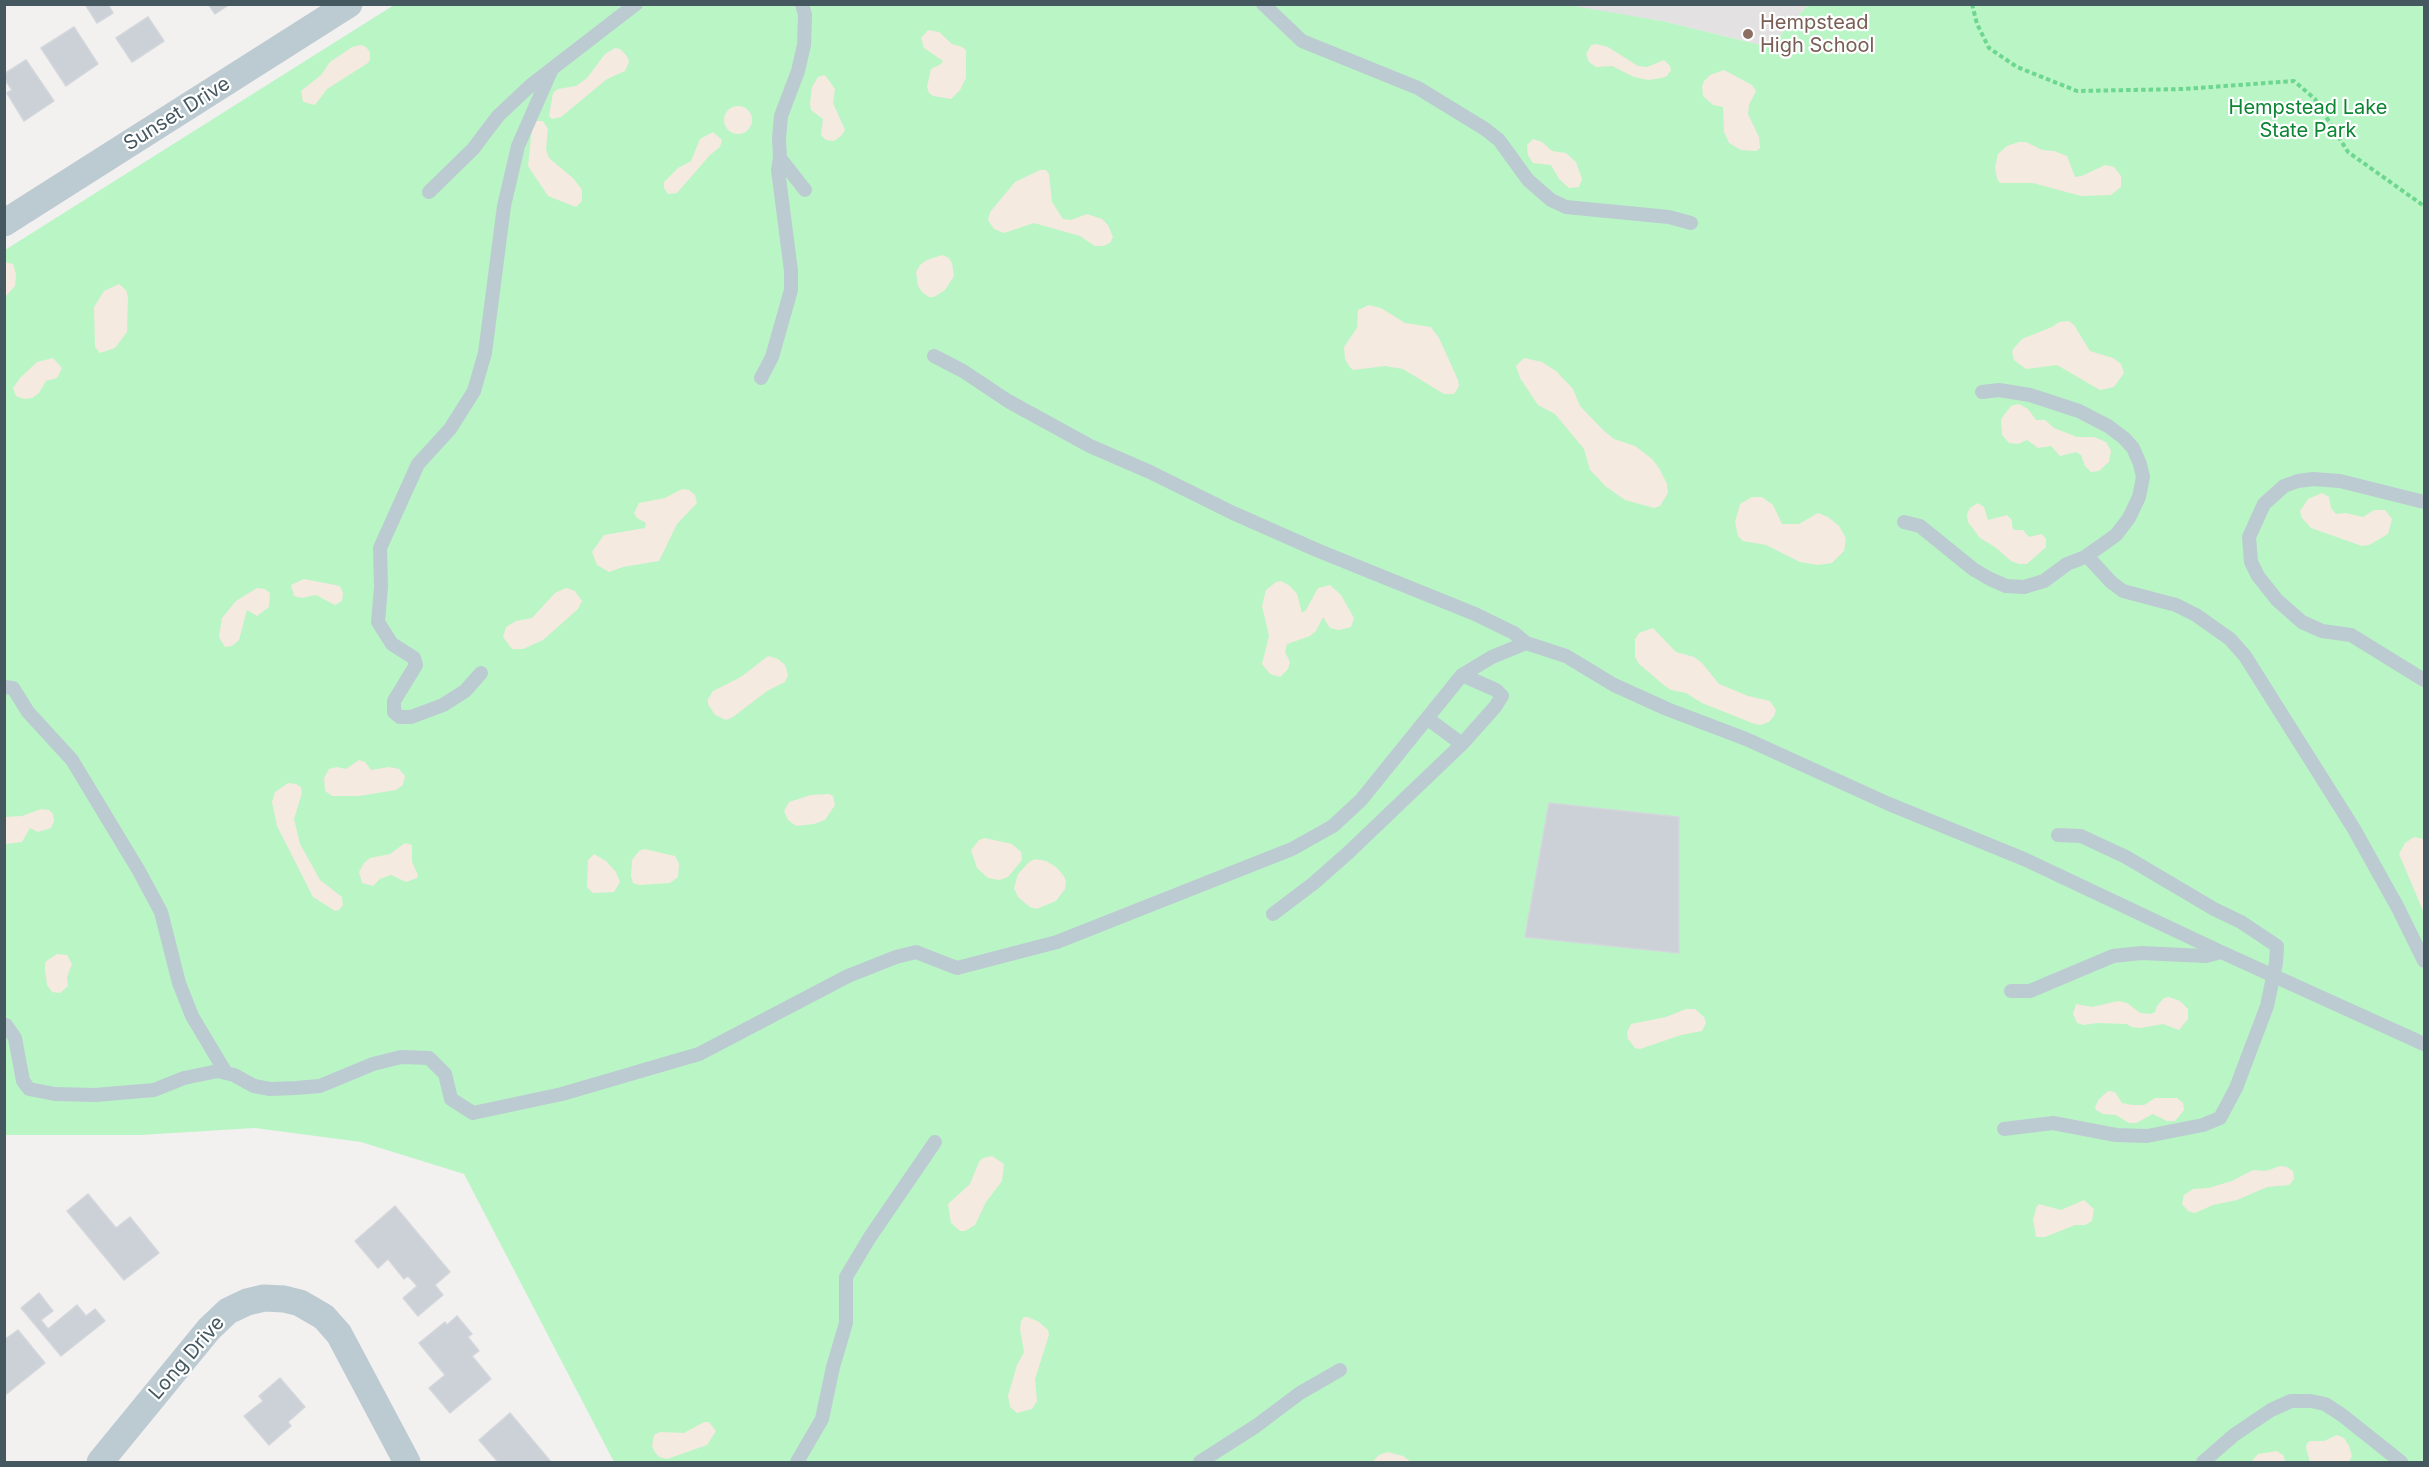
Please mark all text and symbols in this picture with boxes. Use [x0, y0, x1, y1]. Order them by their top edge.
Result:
place label: Hempstead High School [1760, 11, 1874, 58]
marker: Hempstead High School [1741, 27, 1755, 41]
street label: Sunset Drive [120, 72, 234, 156]
park label: Hempstead Lake State Park [2229, 96, 2387, 143]
street label: Long Drive [144, 1311, 230, 1405]

